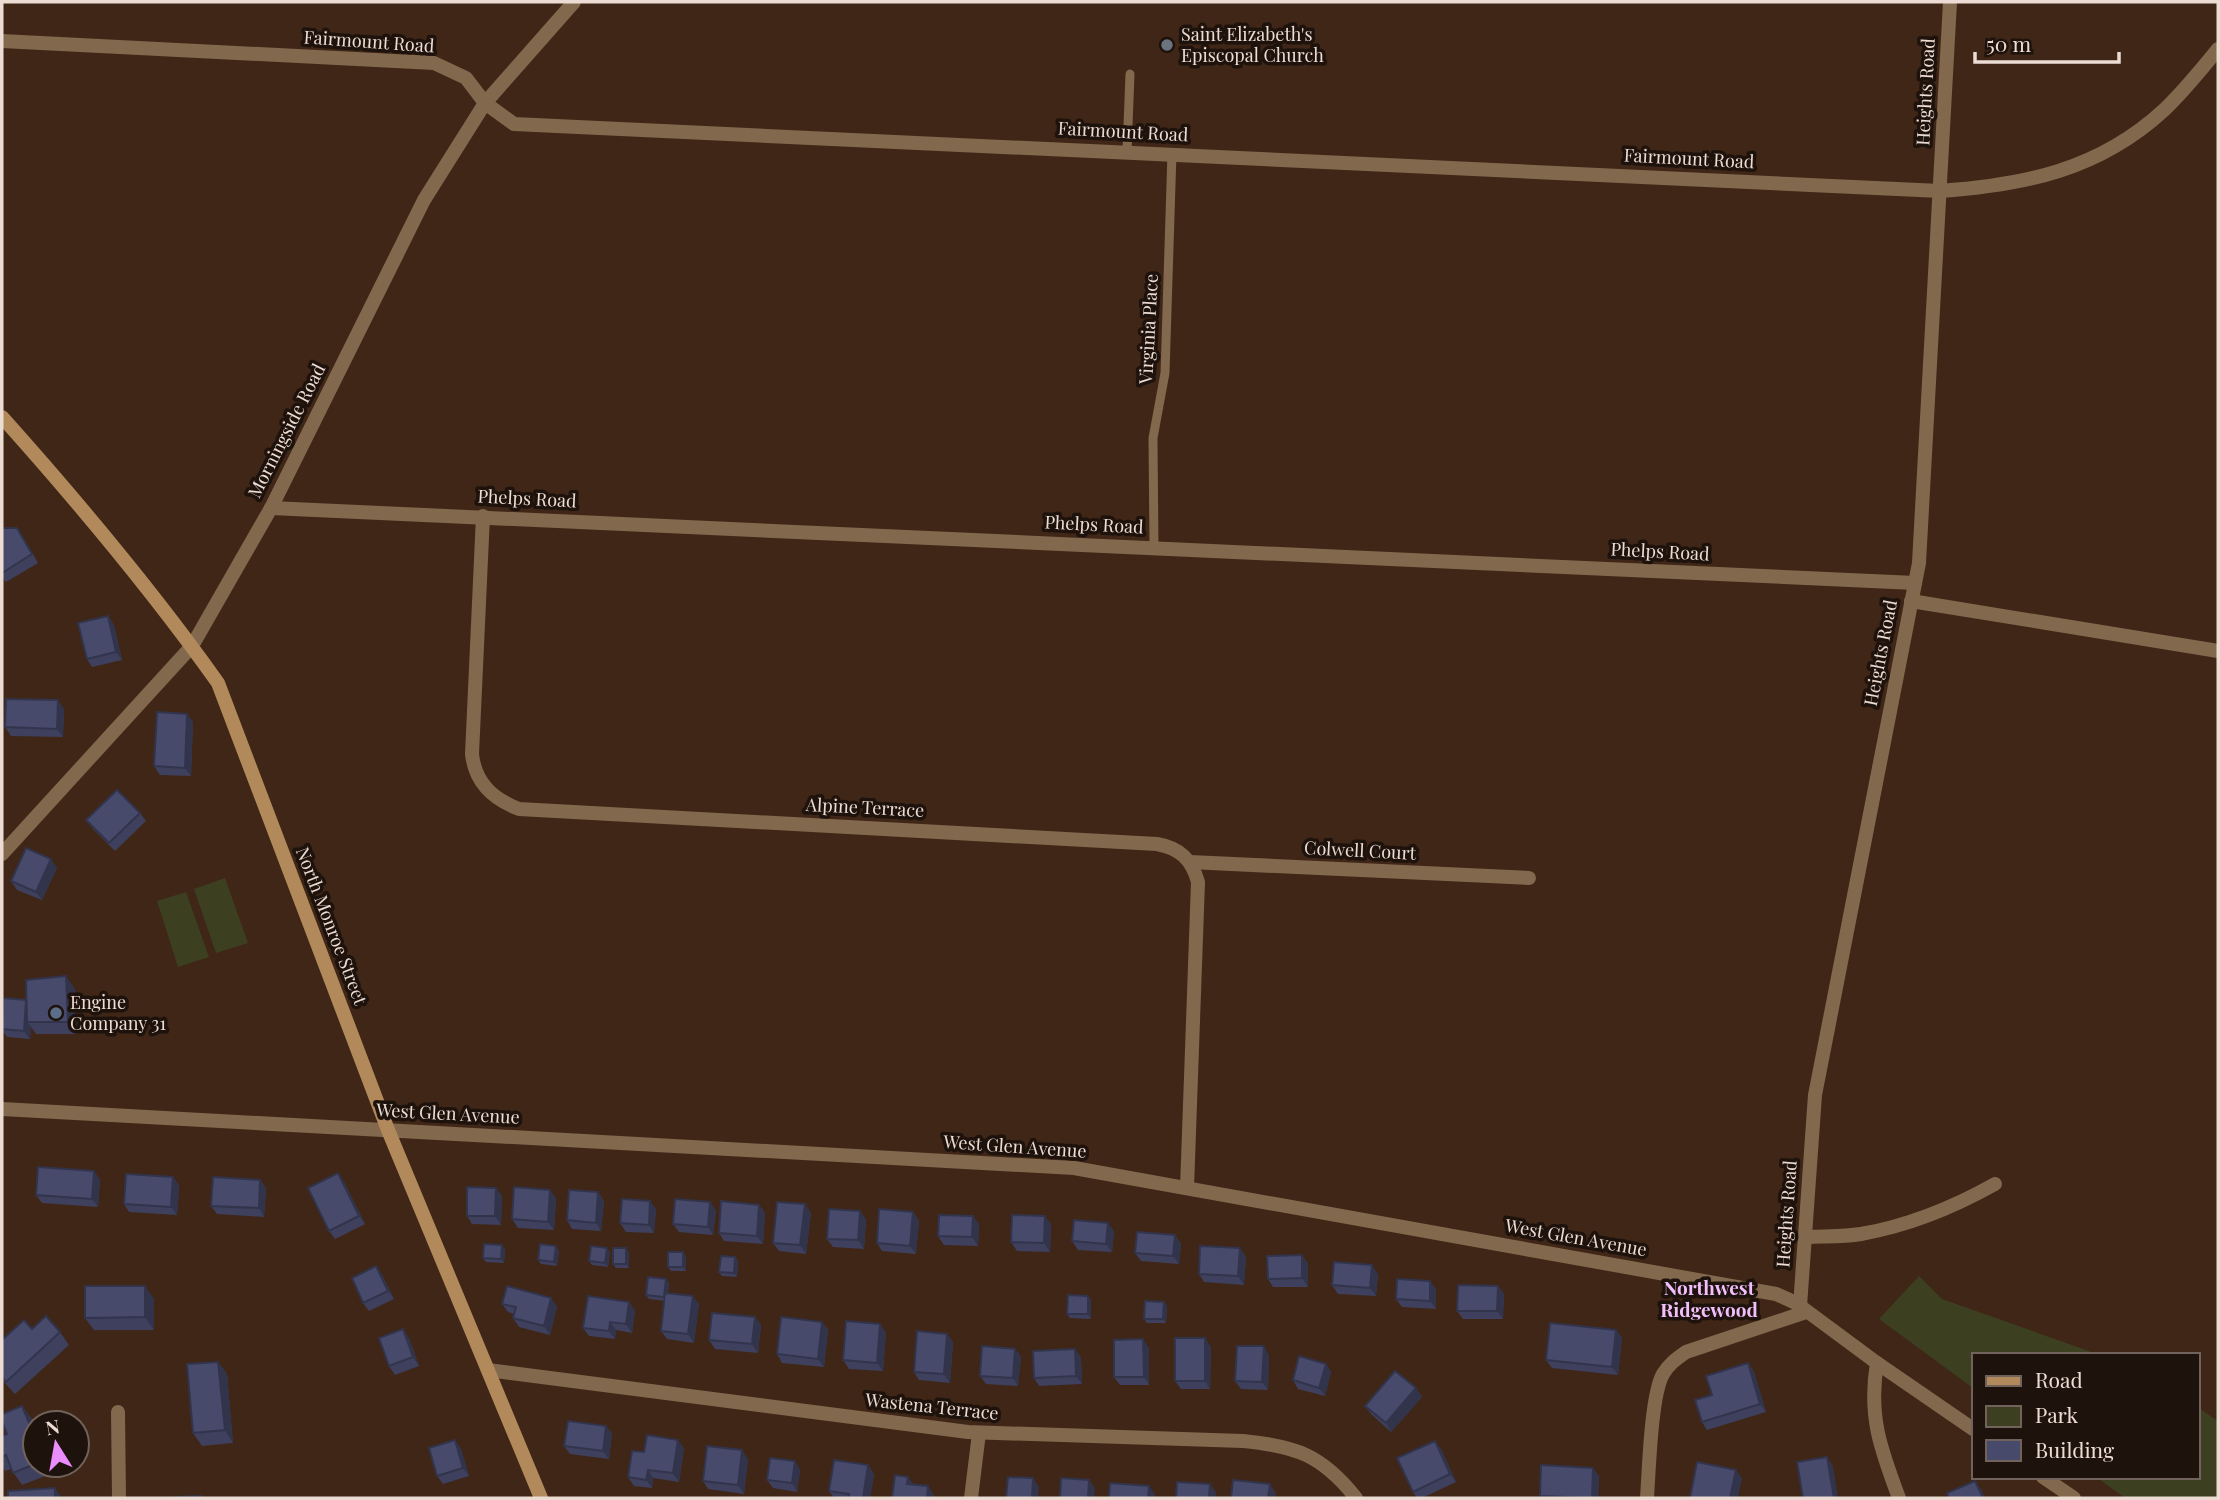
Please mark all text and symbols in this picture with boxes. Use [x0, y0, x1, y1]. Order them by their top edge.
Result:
scale bar [1975, 21, 2118, 65]
place label: Saint Elizabeth's Episcopal Church [1181, 22, 1324, 67]
street label: Fairmount Road [303, 24, 436, 58]
text: 50 m [1986, 29, 2032, 57]
marker: Saint Elizabeth's Episcopal Church [1159, 37, 1175, 53]
street label: Heights Road [1910, 37, 1940, 146]
street label: Fairmount Road [1057, 116, 1190, 146]
street label: Fairmount Road [1623, 143, 1756, 173]
street label: Virginia Place [1133, 273, 1163, 386]
street label: Morningside Road [242, 359, 331, 502]
street label: Phelps Road [477, 483, 578, 513]
street label: Phelps Road [1044, 509, 1145, 539]
street label: Phelps Road [1610, 536, 1711, 566]
street label: Heights Road [1858, 597, 1902, 708]
street label: Alpine Terrace [804, 792, 925, 822]
street label: Colwell Court [1304, 835, 1417, 865]
street label: North Monroe Street [291, 843, 373, 1009]
place label: Engine Company 31 [70, 990, 166, 1035]
marker: Engine Company 31 [48, 1005, 64, 1021]
street label: West Glen Avenue [375, 1097, 520, 1129]
street label: West Glen Avenue [942, 1129, 1087, 1163]
street label: Heights Road [1770, 1159, 1802, 1268]
street label: West Glen Avenue [1502, 1213, 1649, 1261]
district label: Northwest Ridgewood [1660, 1274, 1758, 1322]
legend [1972, 1353, 2199, 1479]
text: Road [2035, 1365, 2083, 1393]
street label: Wastena Terrace [863, 1387, 1000, 1425]
text: Park [2035, 1400, 2079, 1428]
north arrow [21, 1409, 91, 1479]
text: N [43, 1412, 62, 1440]
text: Building [2035, 1435, 2114, 1463]

